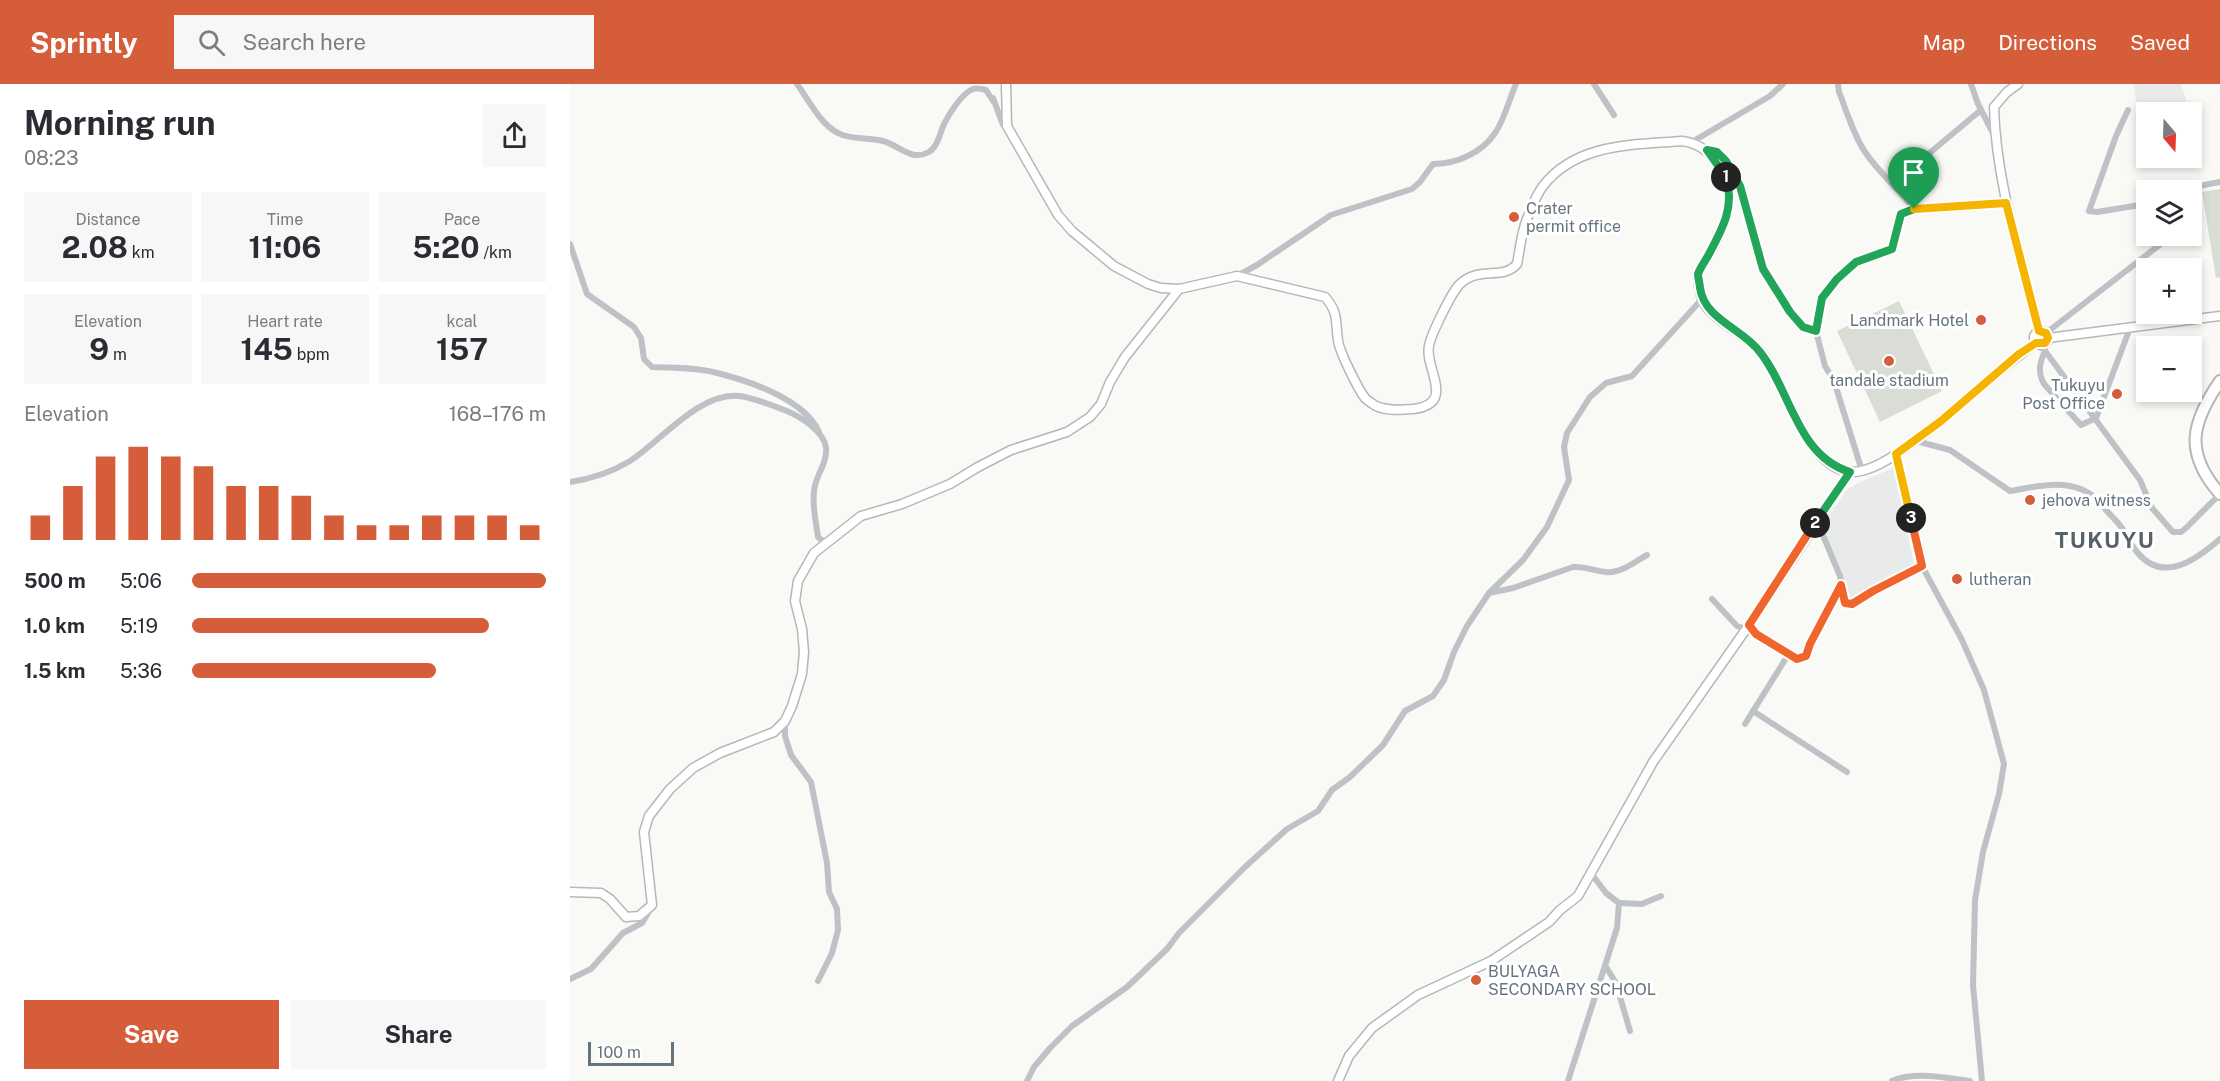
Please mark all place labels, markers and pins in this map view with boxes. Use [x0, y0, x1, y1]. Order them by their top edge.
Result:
pin [1888, 147, 1939, 209]
pin: 1 [1711, 162, 1741, 192]
place label: Crater permit office [1526, 199, 1621, 236]
marker: Crater permit office [1507, 210, 1521, 224]
place label: Landmark Hotel [1850, 311, 1969, 330]
marker: Landmark Hotel [1974, 313, 1988, 327]
marker: tandale stadium [1882, 354, 1896, 368]
place label: tandale stadium [1829, 371, 1949, 390]
place label: Tukuyu Post Office [2022, 376, 2105, 413]
marker: Tukuyu Post Office [2110, 387, 2124, 401]
place label: jehova witness [2041, 491, 2151, 510]
marker: jehova witness [2023, 493, 2037, 507]
pin: 3 [1896, 503, 1926, 533]
pin: 2 [1800, 508, 1830, 538]
place label: lutheran [1969, 570, 2031, 589]
marker: lutheran [1950, 572, 1964, 586]
place label: BULYAGA SECONDARY SCHOOL [1488, 962, 1656, 999]
marker: BULYAGA SECONDARY SCHOOL [1469, 973, 1483, 987]

